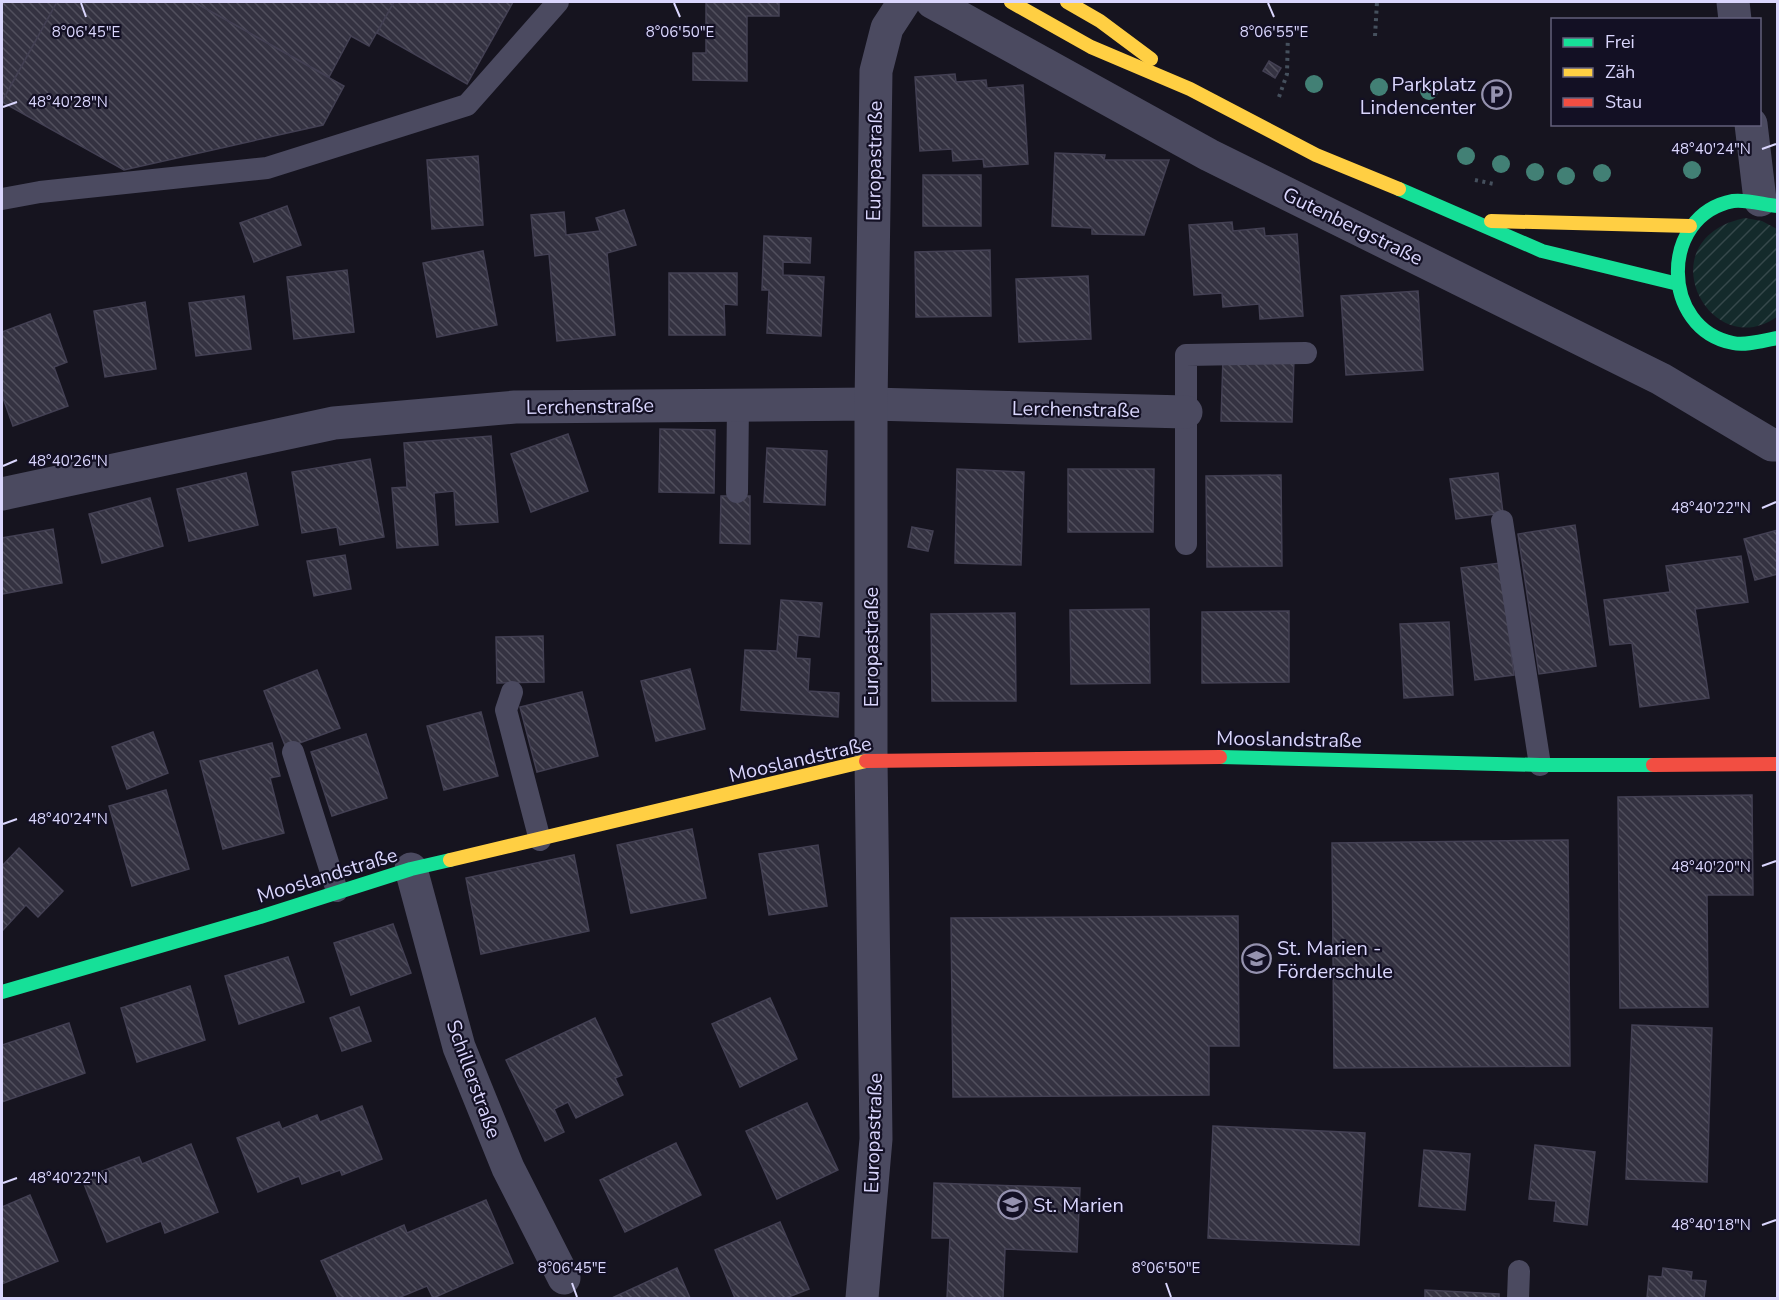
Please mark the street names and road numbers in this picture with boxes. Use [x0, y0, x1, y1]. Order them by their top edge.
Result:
street label: Europastraße [860, 101, 889, 221]
street label: Gutenbergstraße [1278, 181, 1427, 272]
street label: Lerchenstraße [526, 392, 654, 421]
street label: Lerchenstraße [1012, 395, 1140, 424]
street label: Europastraße [858, 587, 885, 707]
street label: Mooslandstraße [1216, 725, 1362, 754]
street label: Mooslandstraße [726, 730, 874, 789]
street label: Mooslandstraße [254, 841, 401, 910]
street label: Schillerstraße [440, 1016, 507, 1142]
street label: Europastraße [858, 1072, 889, 1194]

